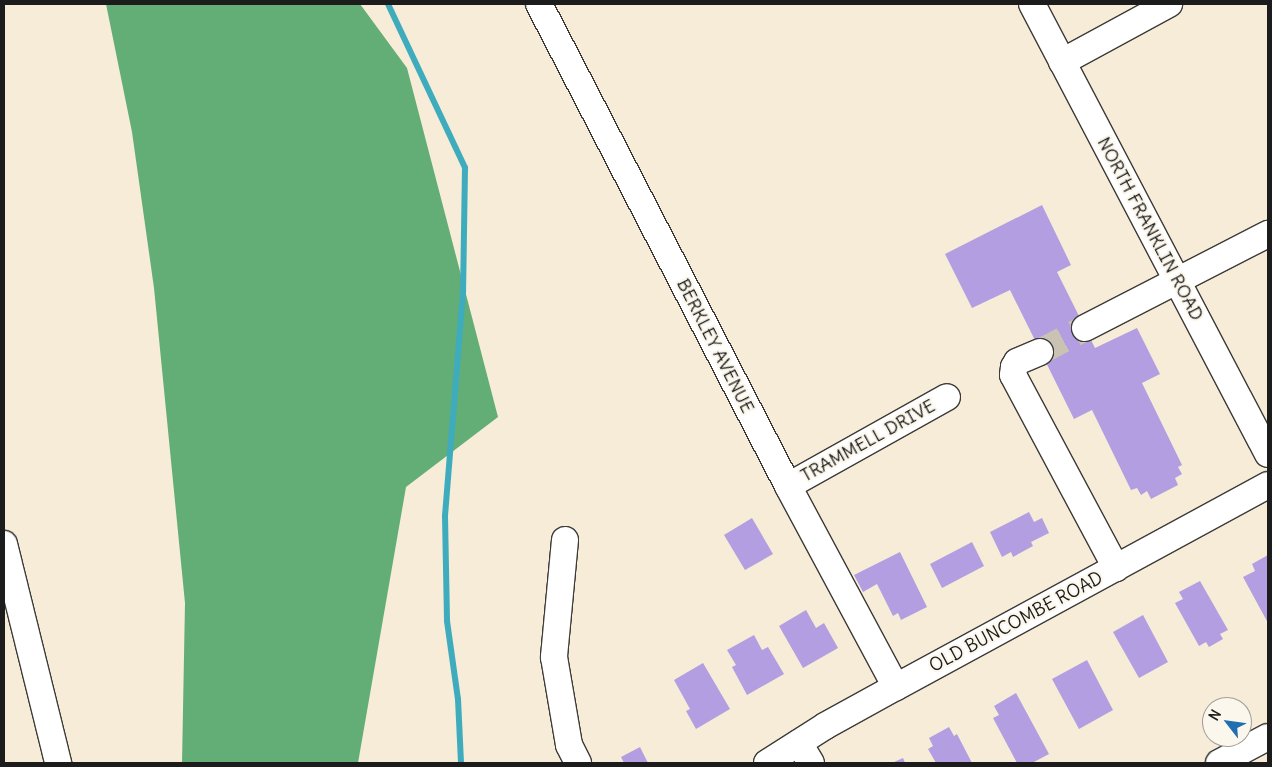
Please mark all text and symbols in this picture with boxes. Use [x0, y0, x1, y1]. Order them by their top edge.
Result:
street label: NORTH FRANKLIN ROAD [1092, 134, 1208, 324]
street label: BERKLEY AVENUE [672, 275, 758, 417]
street label: TRAMMELL DRIVE [797, 395, 939, 487]
street label: OLD BUNCOMBE ROAD [925, 567, 1107, 677]
north arrow [1202, 697, 1252, 747]
text: N [1205, 706, 1225, 724]

